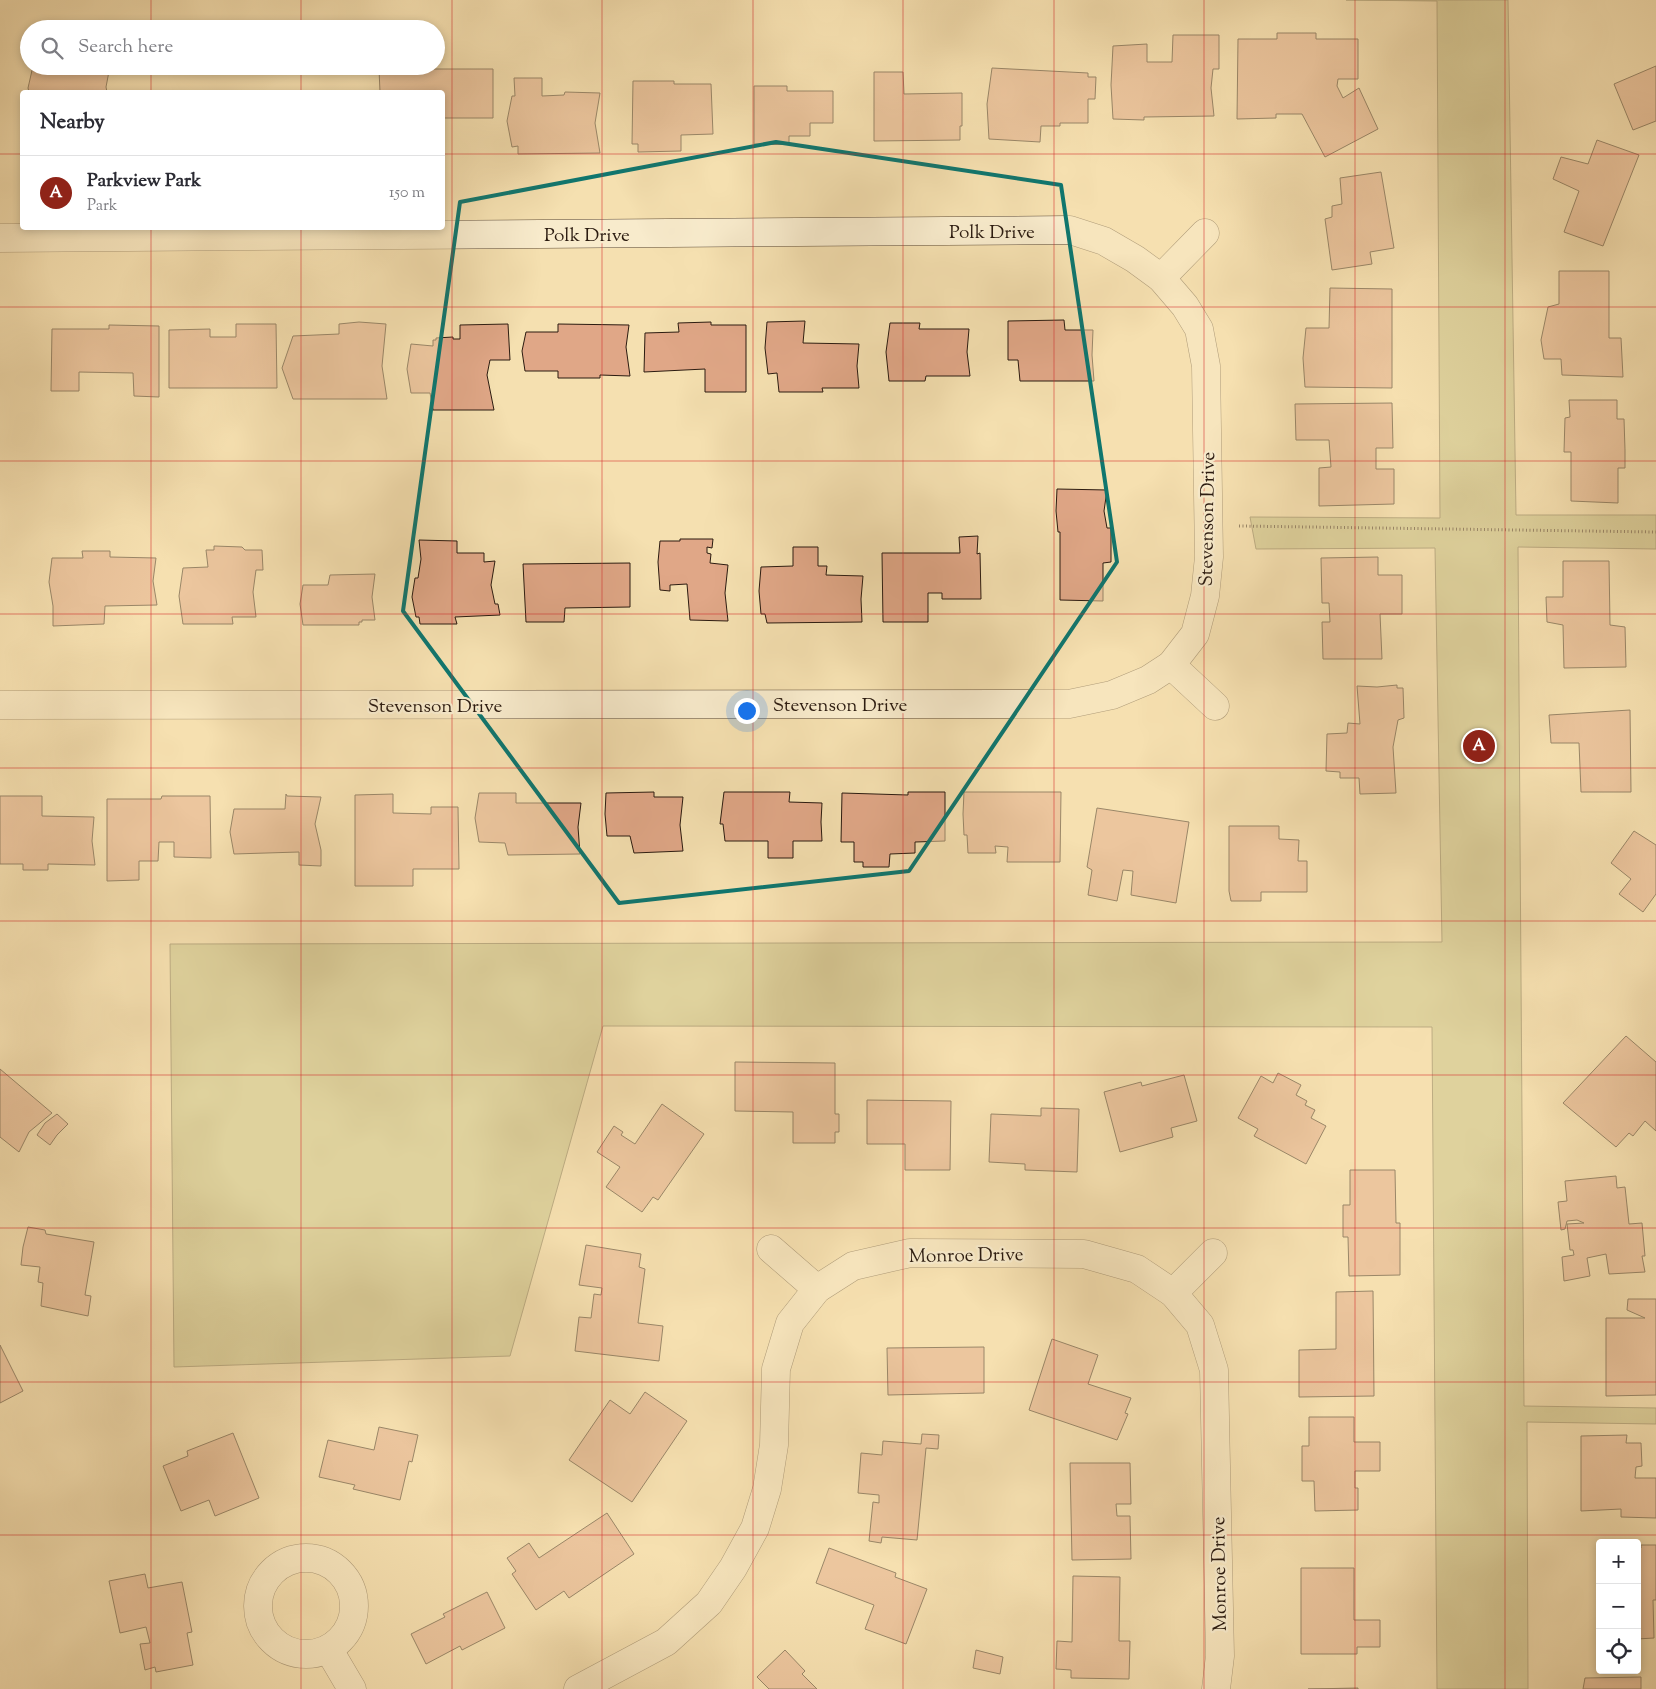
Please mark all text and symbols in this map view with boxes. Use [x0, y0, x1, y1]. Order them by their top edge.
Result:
search box [20, 20, 445, 75]
icon: search [38, 34, 66, 62]
text: Search here [78, 34, 173, 61]
text: Nearby [40, 108, 105, 138]
text: Parkview Park [87, 168, 201, 195]
text: A [50, 182, 63, 205]
text: 150 m [389, 182, 425, 205]
text: Park [87, 195, 118, 218]
street label: Polk Drive [949, 220, 1035, 247]
street label: Polk Drive [544, 223, 630, 250]
street label: Stevenson Drive [1194, 451, 1223, 587]
street label: Stevenson Drive [773, 693, 907, 720]
street label: Stevenson Drive [368, 694, 502, 721]
your location [734, 698, 760, 724]
pin: A [1463, 727, 1495, 765]
street label: Monroe Drive [908, 1242, 1024, 1271]
street label: Monroe Drive [1206, 1516, 1235, 1632]
map controls [1596, 1539, 1641, 1674]
button: + [1596, 1539, 1641, 1584]
button: − [1596, 1584, 1641, 1629]
button: locate [1596, 1629, 1641, 1674]

